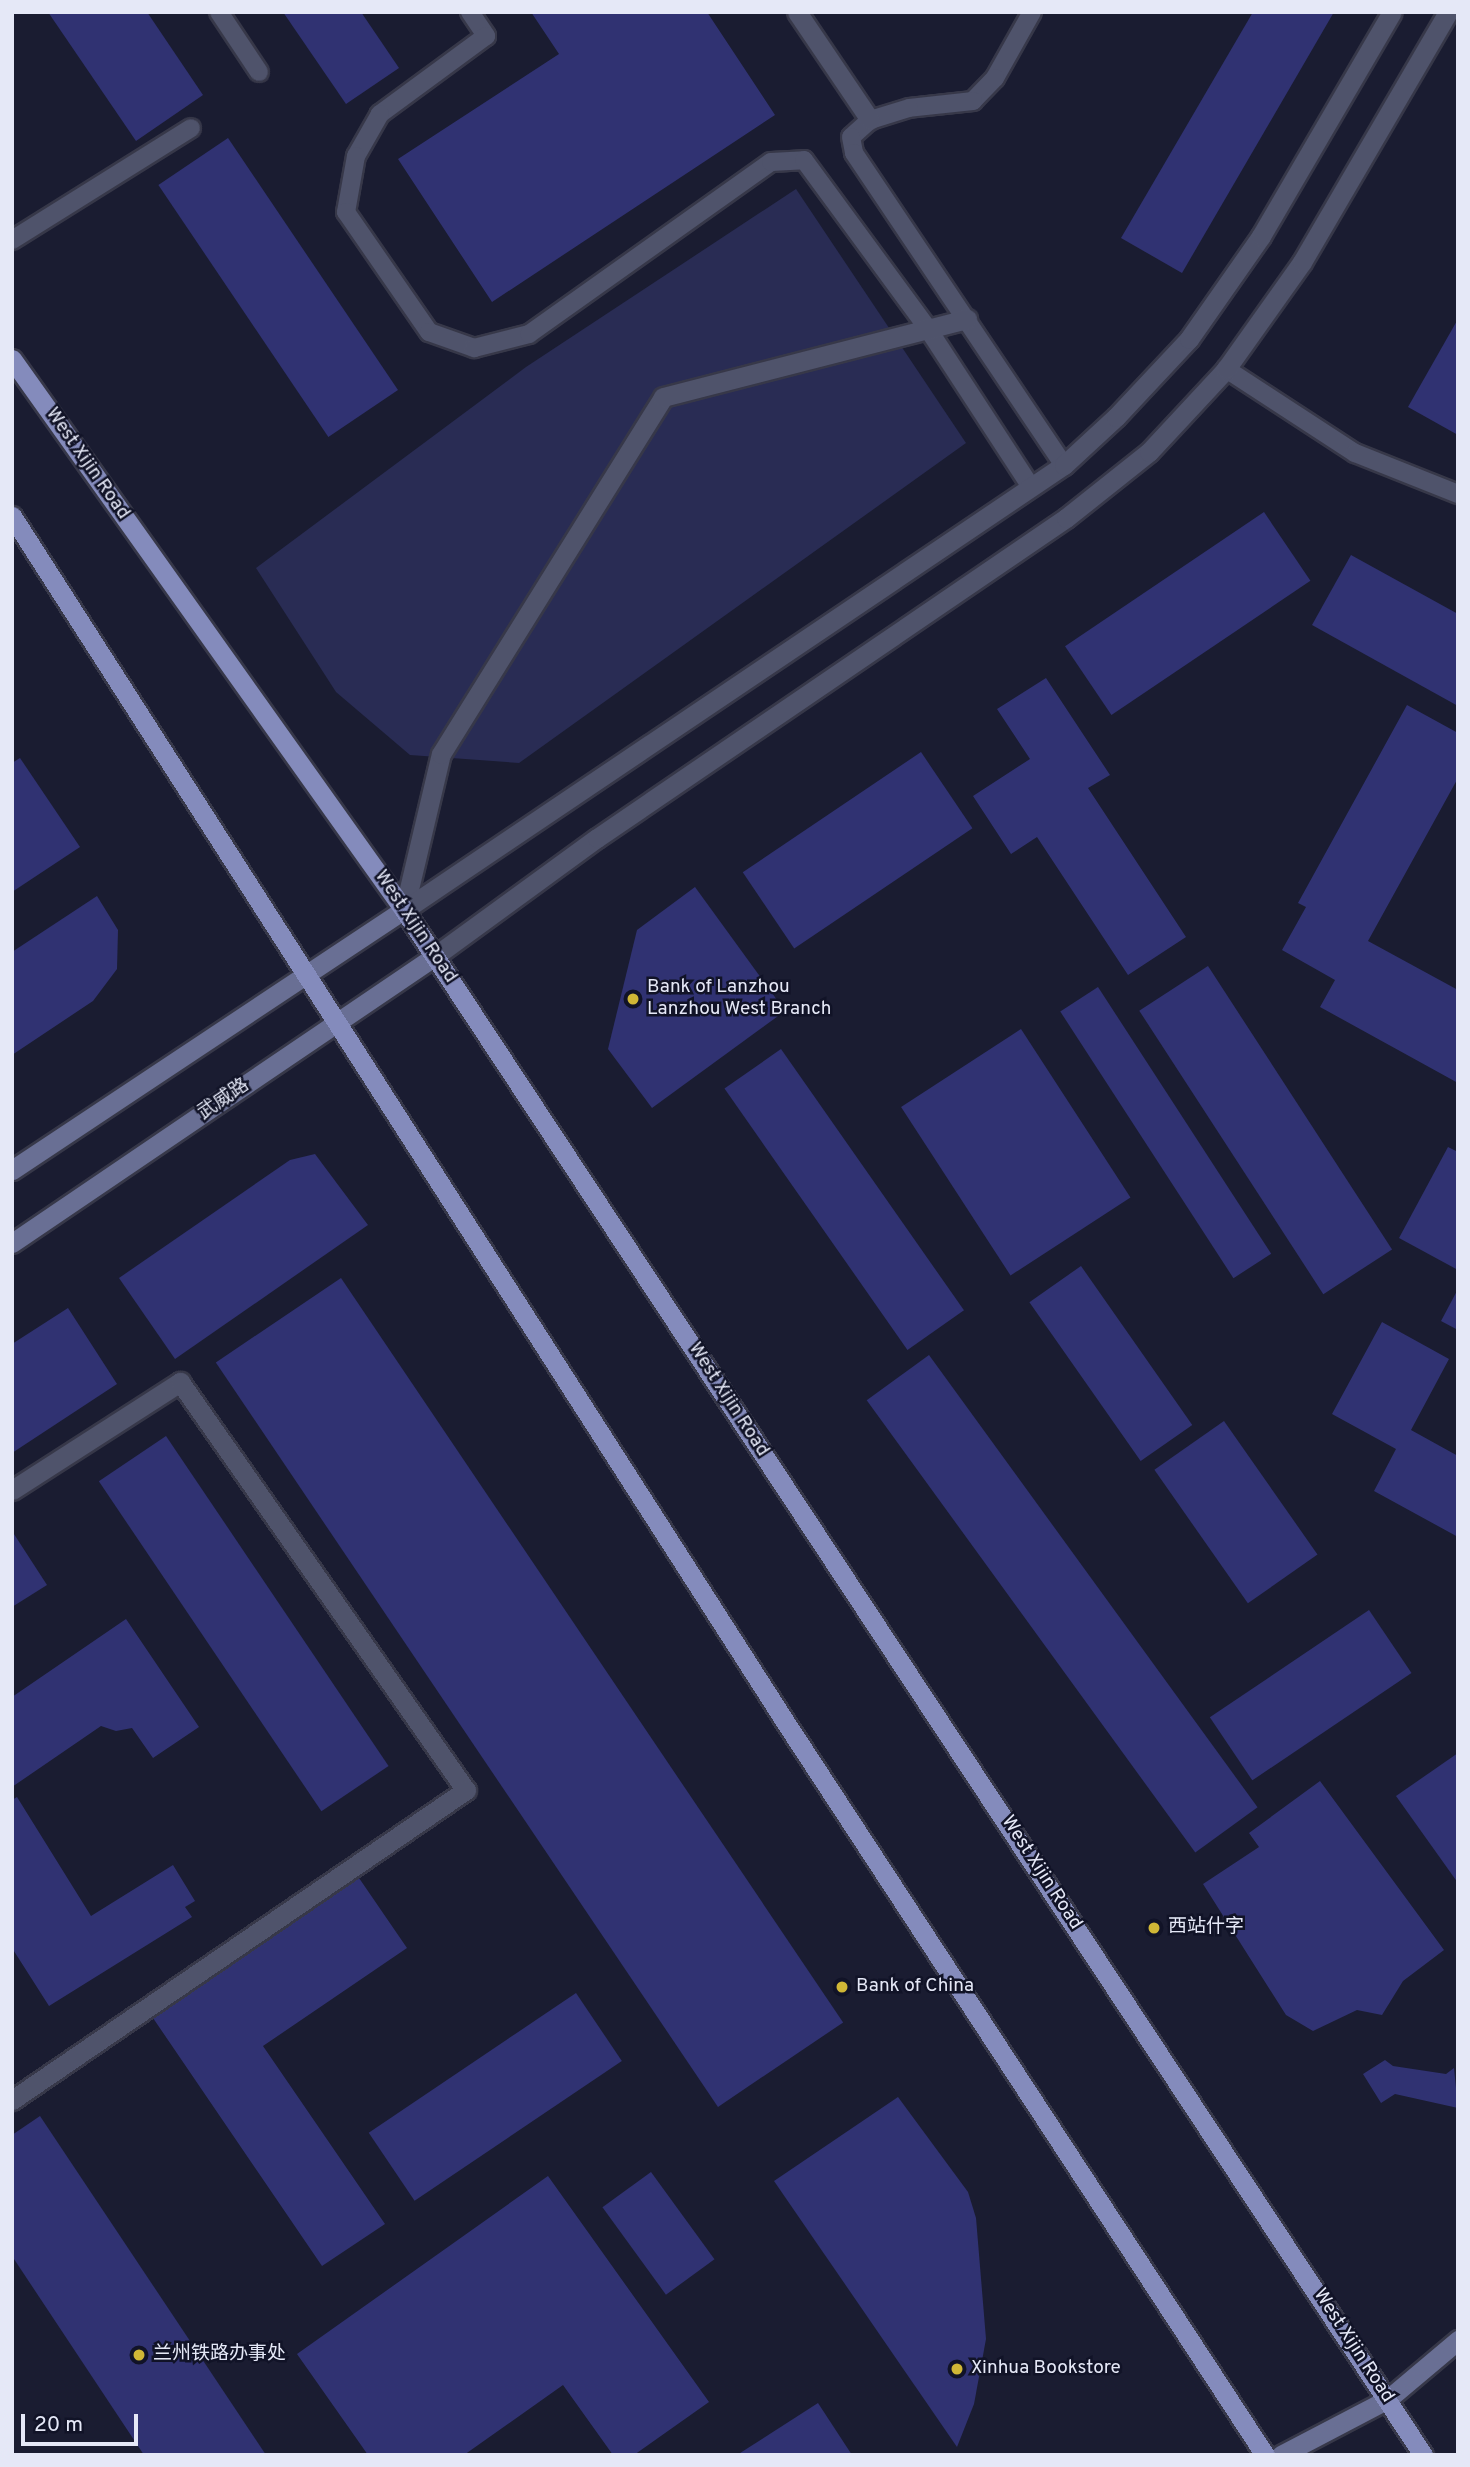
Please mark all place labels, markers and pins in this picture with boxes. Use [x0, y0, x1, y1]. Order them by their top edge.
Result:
place label: Bank of Lanzhou Lanzhou West Branch [647, 977, 832, 1021]
marker: Bank of Lanzhou Lanzhou West Branch [625, 991, 641, 1007]
place label: 西站什字 [1168, 1917, 1244, 1939]
marker: 西站什字 [1146, 1920, 1162, 1936]
place label: Bank of China [856, 1976, 974, 1998]
marker: Bank of China [834, 1979, 850, 1995]
place label: 兰州铁路办事处 [153, 2344, 286, 2366]
marker: 兰州铁路办事处 [131, 2347, 147, 2363]
place label: Xinhua Bookstore [971, 2358, 1121, 2380]
marker: Xinhua Bookstore [949, 2361, 965, 2377]

